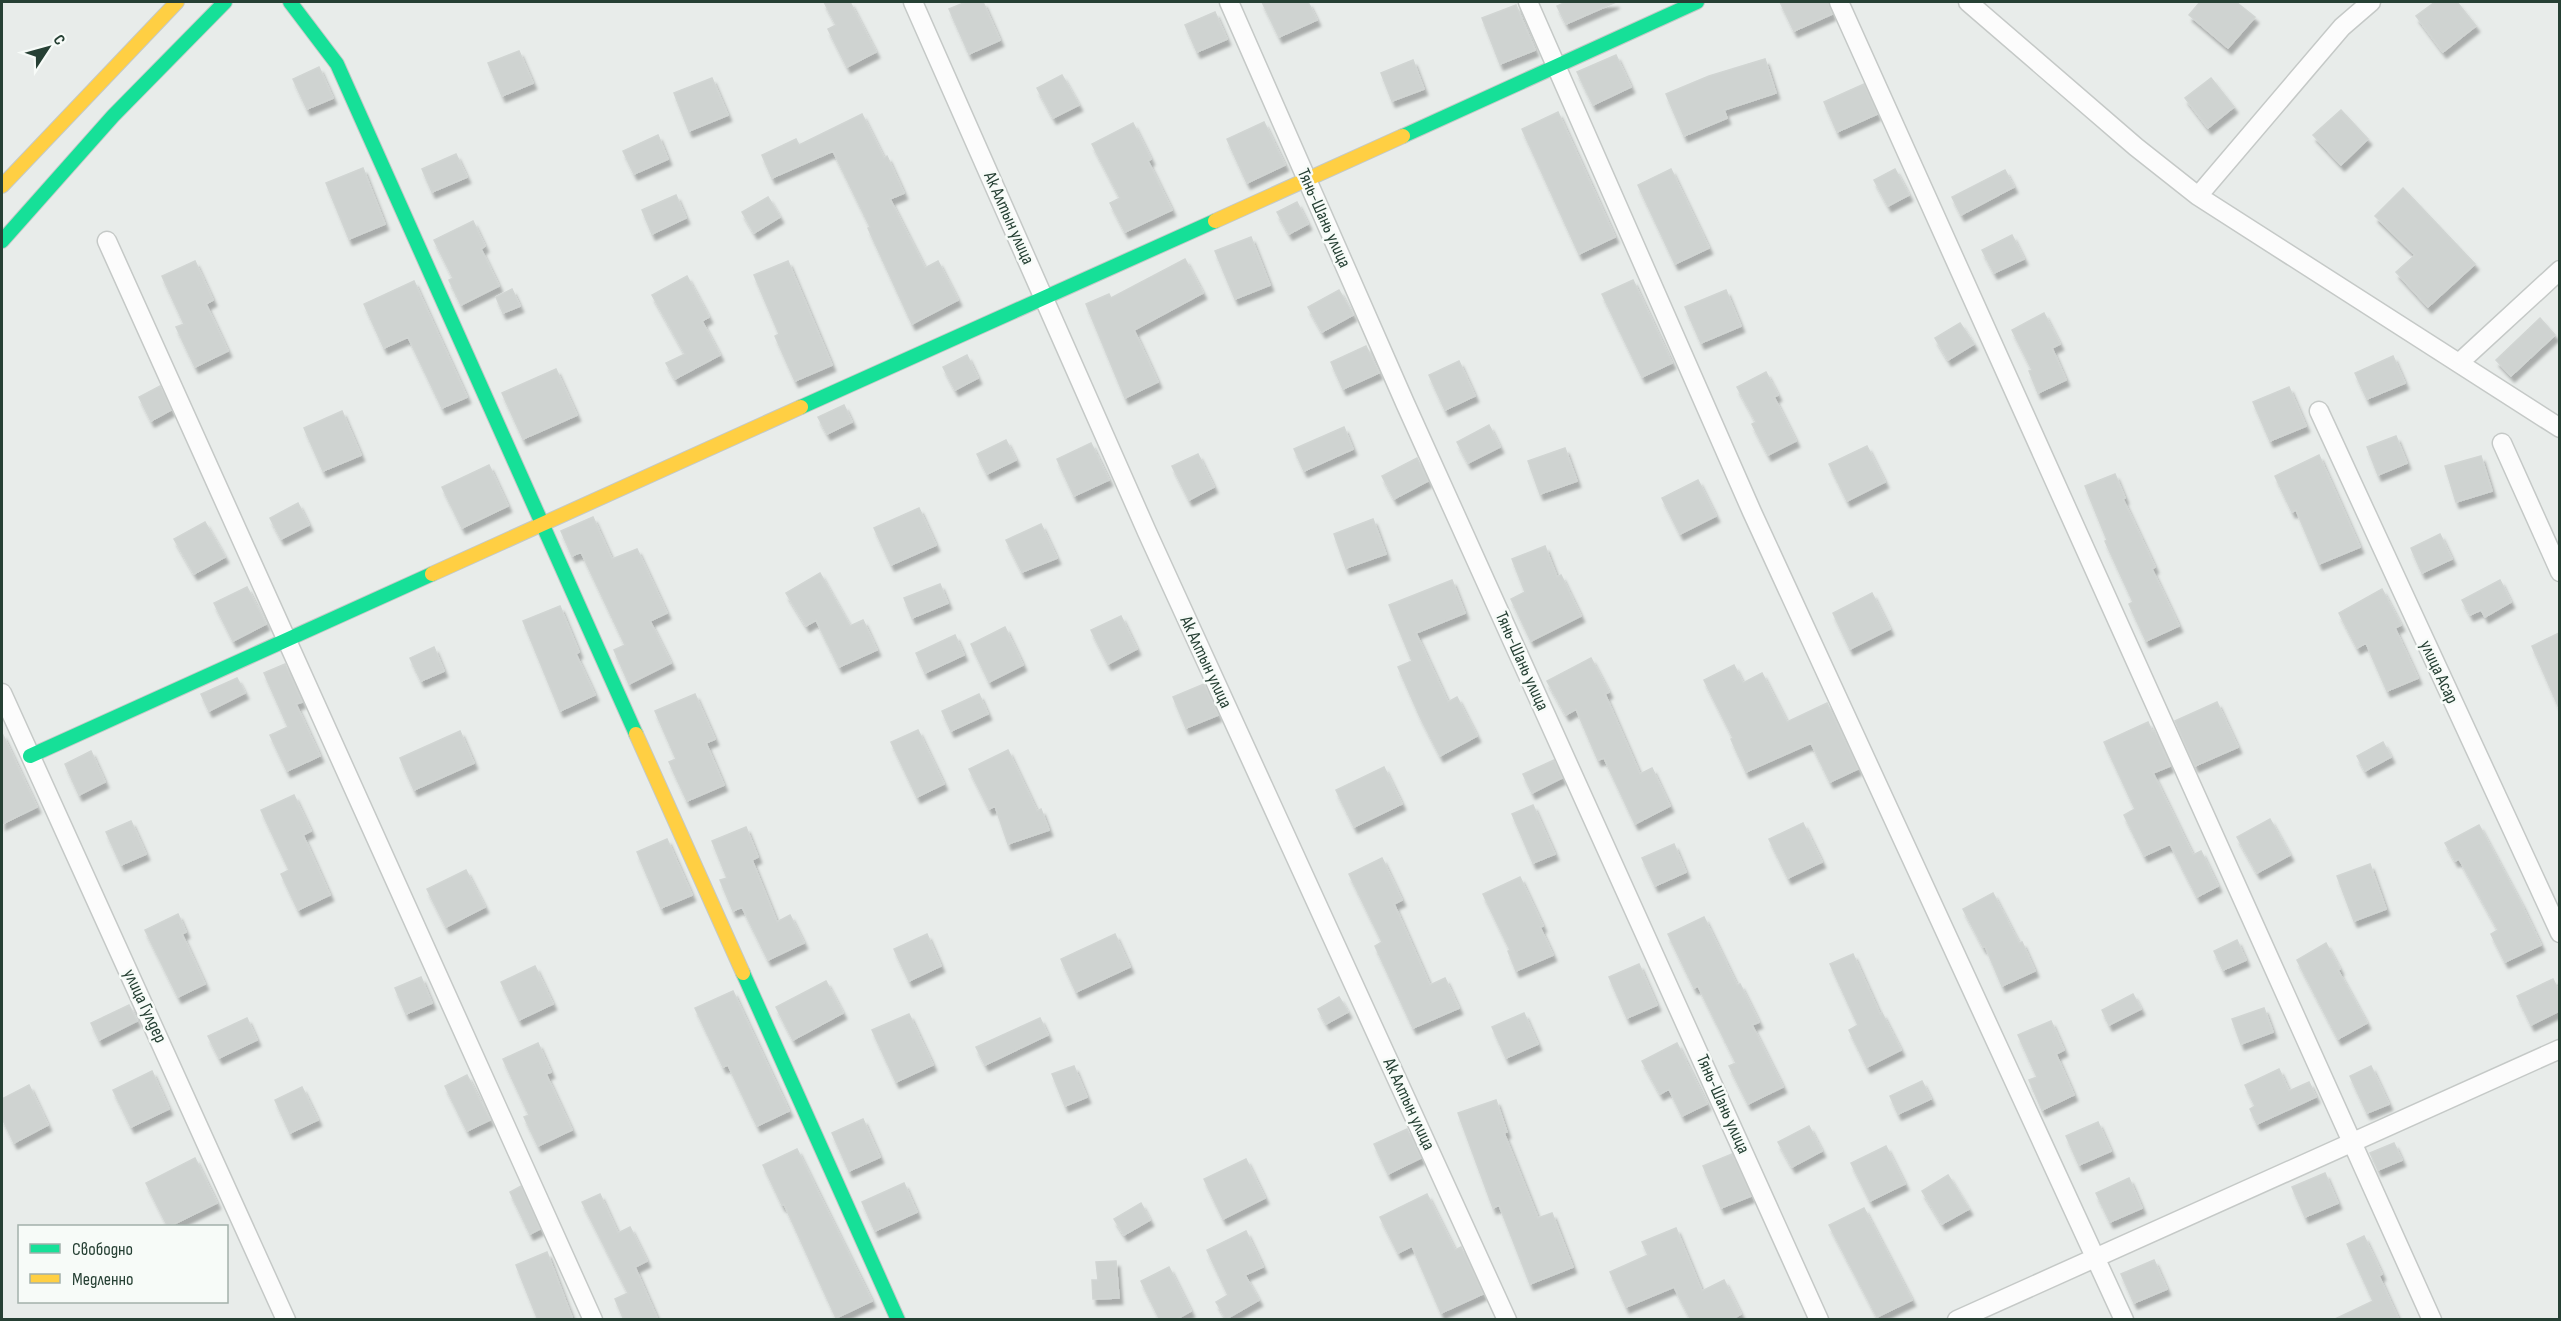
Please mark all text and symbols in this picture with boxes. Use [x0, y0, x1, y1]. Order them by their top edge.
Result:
north arrow [18, 18, 78, 78]
text: С [49, 31, 69, 49]
street label: Тянь-Шань улица [1293, 165, 1355, 271]
street label: Ак Алтын улица [979, 168, 1039, 268]
street label: Тянь-Шань улица [1491, 608, 1553, 714]
street label: Ак Алтын улица [1175, 612, 1236, 711]
street label: улица Асар [2415, 637, 2463, 707]
street label: улица Гулдер [119, 966, 171, 1046]
street label: Тянь-Шань улица [1692, 1051, 1754, 1157]
street label: Ак Алтын улица [1378, 1054, 1439, 1153]
legend [18, 1225, 228, 1303]
text: Свободно [72, 1239, 133, 1260]
text: Медленно [72, 1269, 134, 1290]

